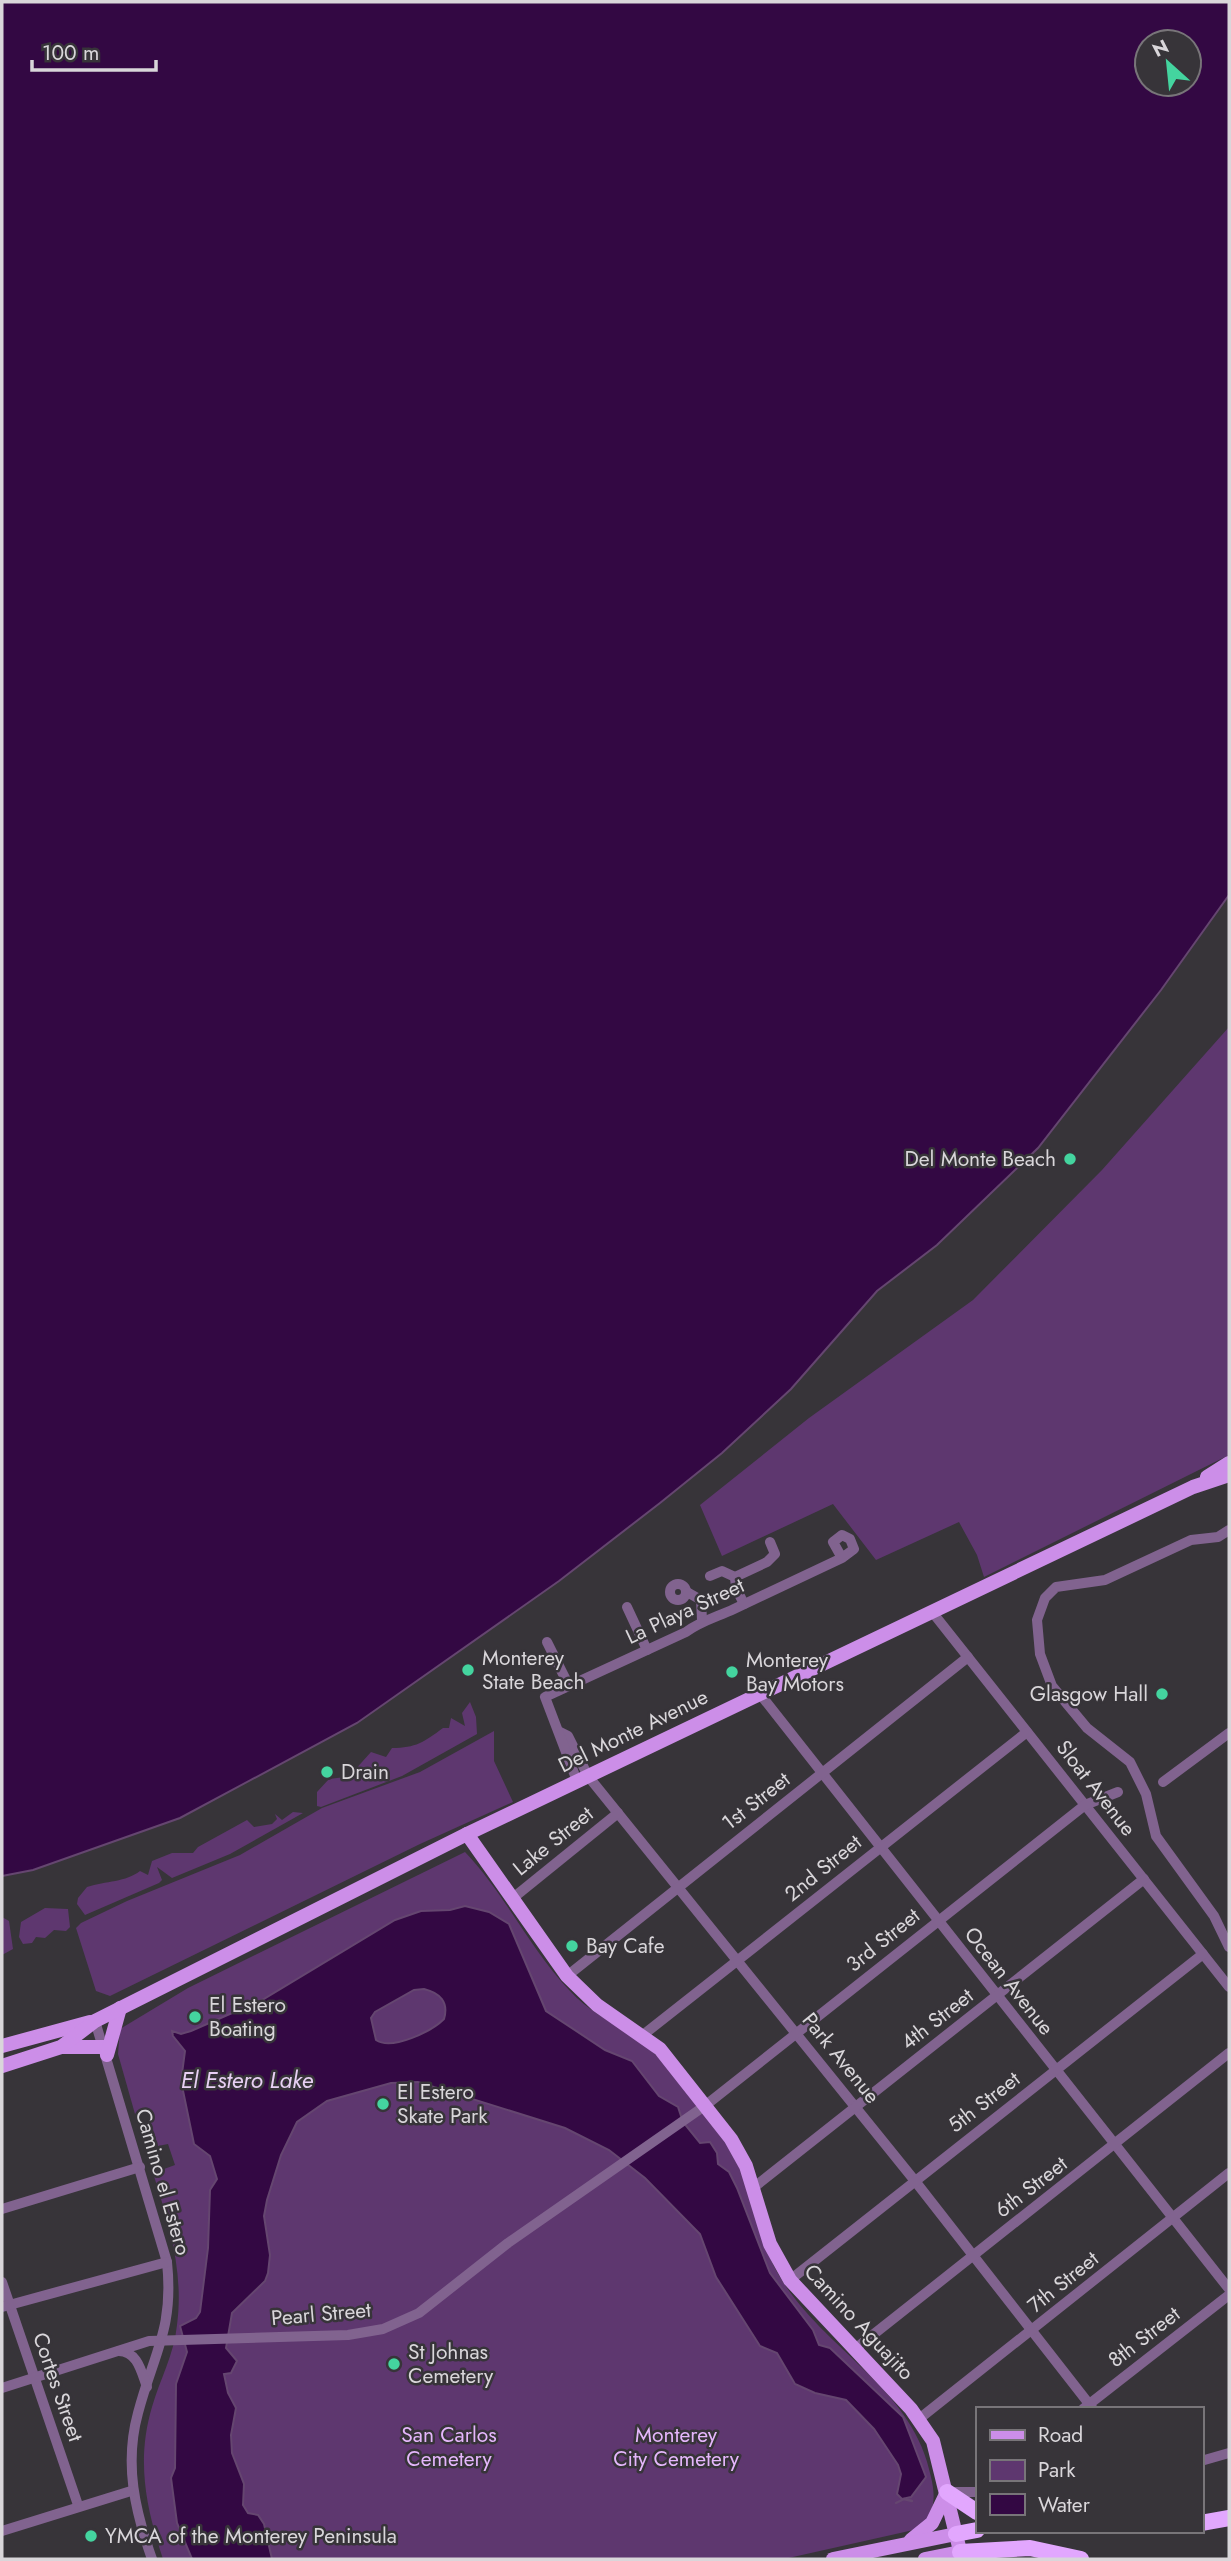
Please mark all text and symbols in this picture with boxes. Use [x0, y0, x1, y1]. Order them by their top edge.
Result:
scale bar [32, 28, 156, 72]
north arrow [1133, 28, 1203, 98]
text: N [1148, 33, 1173, 64]
text: 100 m [42, 38, 99, 68]
place label: Del Monte Beach [904, 1144, 1056, 1174]
marker: Del Monte Beach [1062, 1151, 1078, 1167]
street label: La Playa Street [621, 1570, 749, 1652]
place label: Monterey State Beach [482, 1643, 585, 1697]
place label: Monterey Bay Motors [746, 1645, 844, 1699]
marker: Monterey State Beach [460, 1662, 476, 1678]
marker: Monterey Bay Motors [724, 1664, 740, 1680]
place label: Glasgow Hall [1030, 1679, 1148, 1709]
street label: Del Monte Avenue [553, 1682, 713, 1780]
marker: Glasgow Hall [1154, 1686, 1170, 1702]
street label: Sloat Avenue [1049, 1734, 1143, 1843]
place label: Drain [341, 1757, 389, 1787]
marker: Drain [319, 1764, 335, 1780]
street label: 1st Street [715, 1765, 797, 1837]
street label: Lake Street [506, 1799, 600, 1883]
street label: 2nd Street [778, 1828, 868, 1908]
street label: 3rd Street [840, 1901, 926, 1979]
street label: Ocean Avenue [957, 1920, 1061, 2042]
place label: Bay Cafe [586, 1931, 665, 1961]
marker: Bay Cafe [564, 1938, 580, 1954]
street label: 4th Street [894, 1981, 980, 2057]
place label: El Estero Boating [209, 1990, 286, 2044]
street label: Park Avenue [795, 2006, 887, 2110]
marker: El Estero Boating [187, 2009, 203, 2025]
water label: El Estero Lake [181, 2063, 314, 2097]
street label: 5th Street [942, 2064, 1026, 2140]
place label: El Estero Skate Park [397, 2077, 488, 2131]
marker: El Estero Skate Park [375, 2096, 391, 2112]
street label: Camino el Estero [128, 2105, 198, 2259]
street label: 6th Street [988, 2149, 1074, 2225]
street label: 7th Street [1021, 2244, 1105, 2320]
street label: Camino Aguajito [797, 2257, 921, 2387]
street label: Pearl Street [270, 2295, 372, 2333]
street label: 8th Street [1102, 2299, 1186, 2375]
street label: Cortes Street [25, 2328, 91, 2446]
place label: St Johnas Cemetery [408, 2337, 494, 2391]
marker: St Johnas Cemetery [386, 2356, 402, 2372]
legend [976, 2407, 1203, 2533]
park label: San Carlos Cemetery [401, 2420, 497, 2474]
park label: Monterey City Cemetery [613, 2420, 740, 2474]
text: Road [1038, 2420, 1083, 2450]
text: Park [1038, 2455, 1076, 2485]
text: Water [1038, 2490, 1091, 2520]
place label: YMCA of the Monterey Peninsula [105, 2521, 397, 2551]
marker: YMCA of the Monterey Peninsula [83, 2528, 99, 2544]

